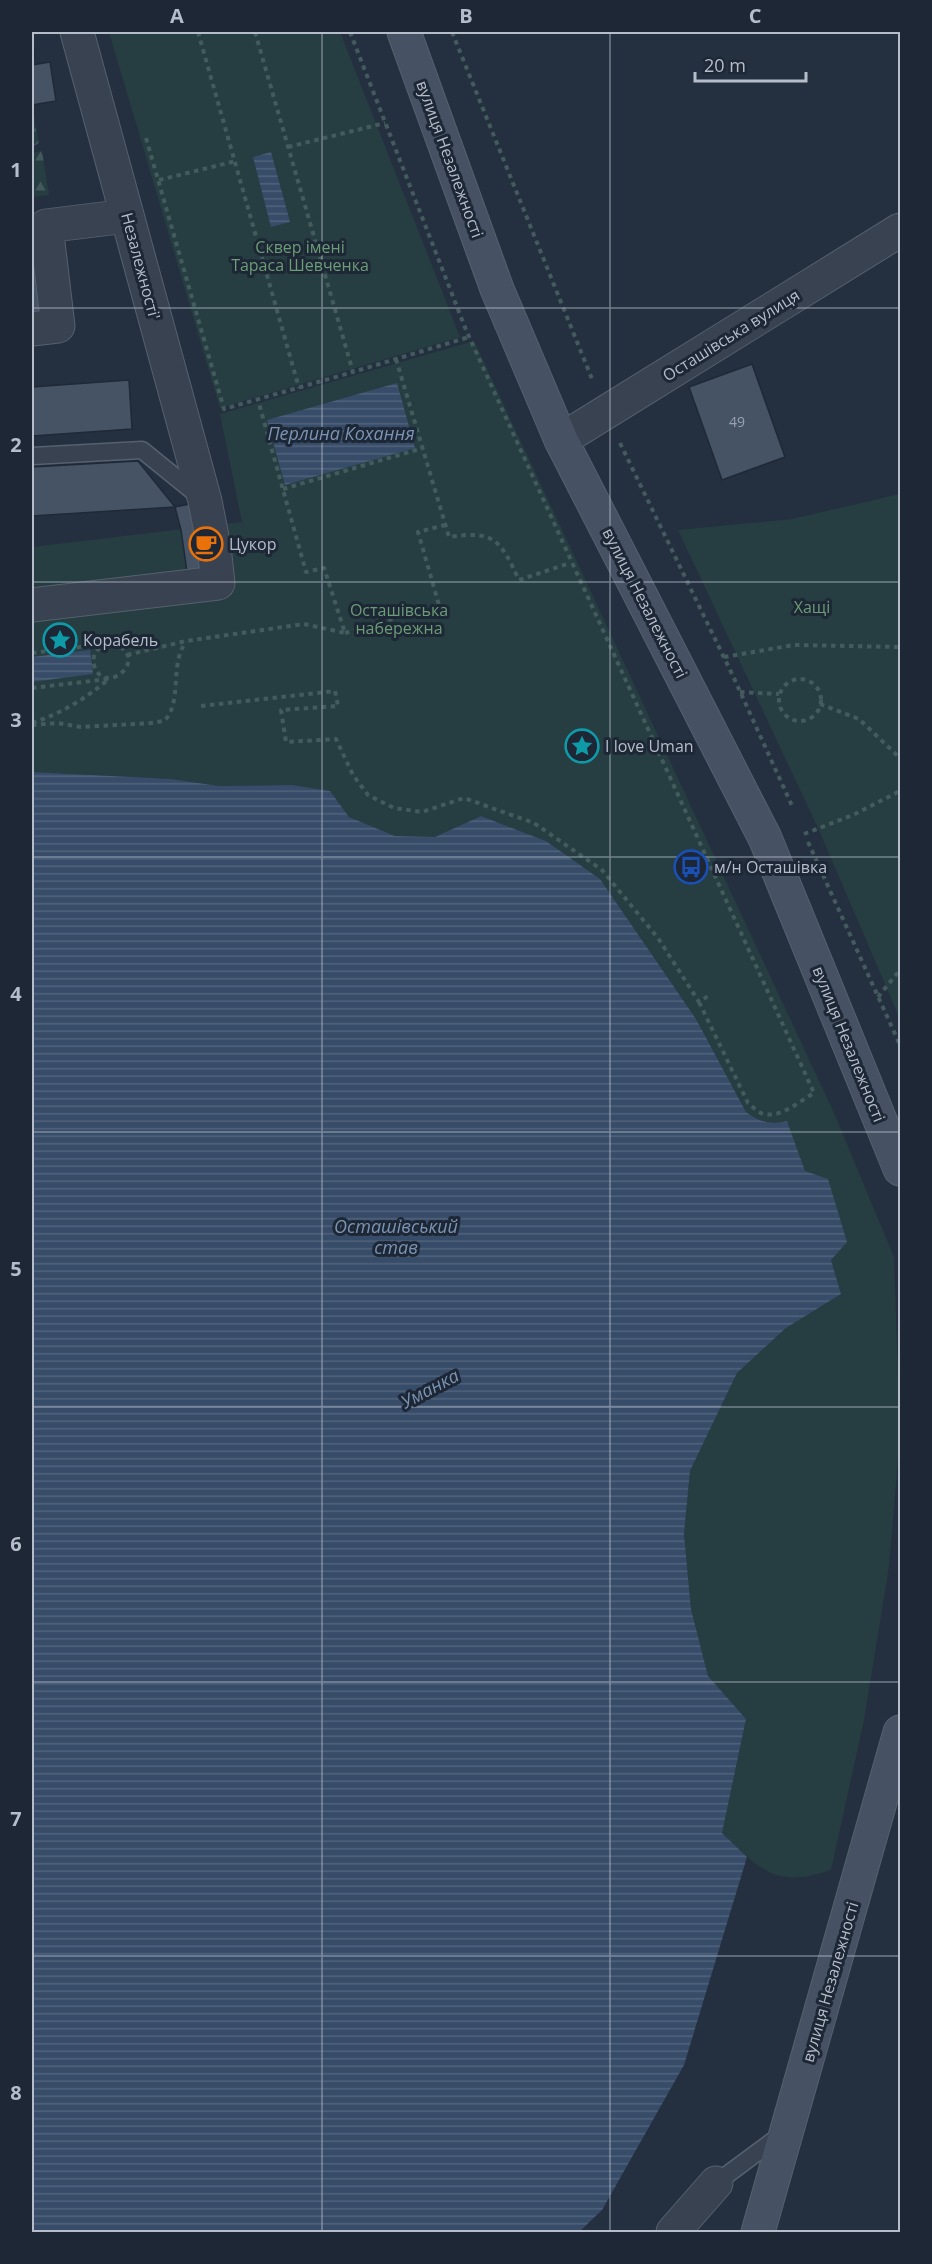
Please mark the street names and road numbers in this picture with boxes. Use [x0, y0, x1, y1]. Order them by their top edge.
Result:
street label: вулиця Незалежності [411, 77, 489, 241]
street label: Незалежності' [116, 210, 166, 322]
street label: Осташівська вулиця [658, 284, 804, 386]
street label: вулиця Незалежності [598, 524, 692, 682]
street label: вулиця Незалежності [808, 963, 890, 1125]
street label: вулиця Незалежності [797, 1899, 863, 2065]

